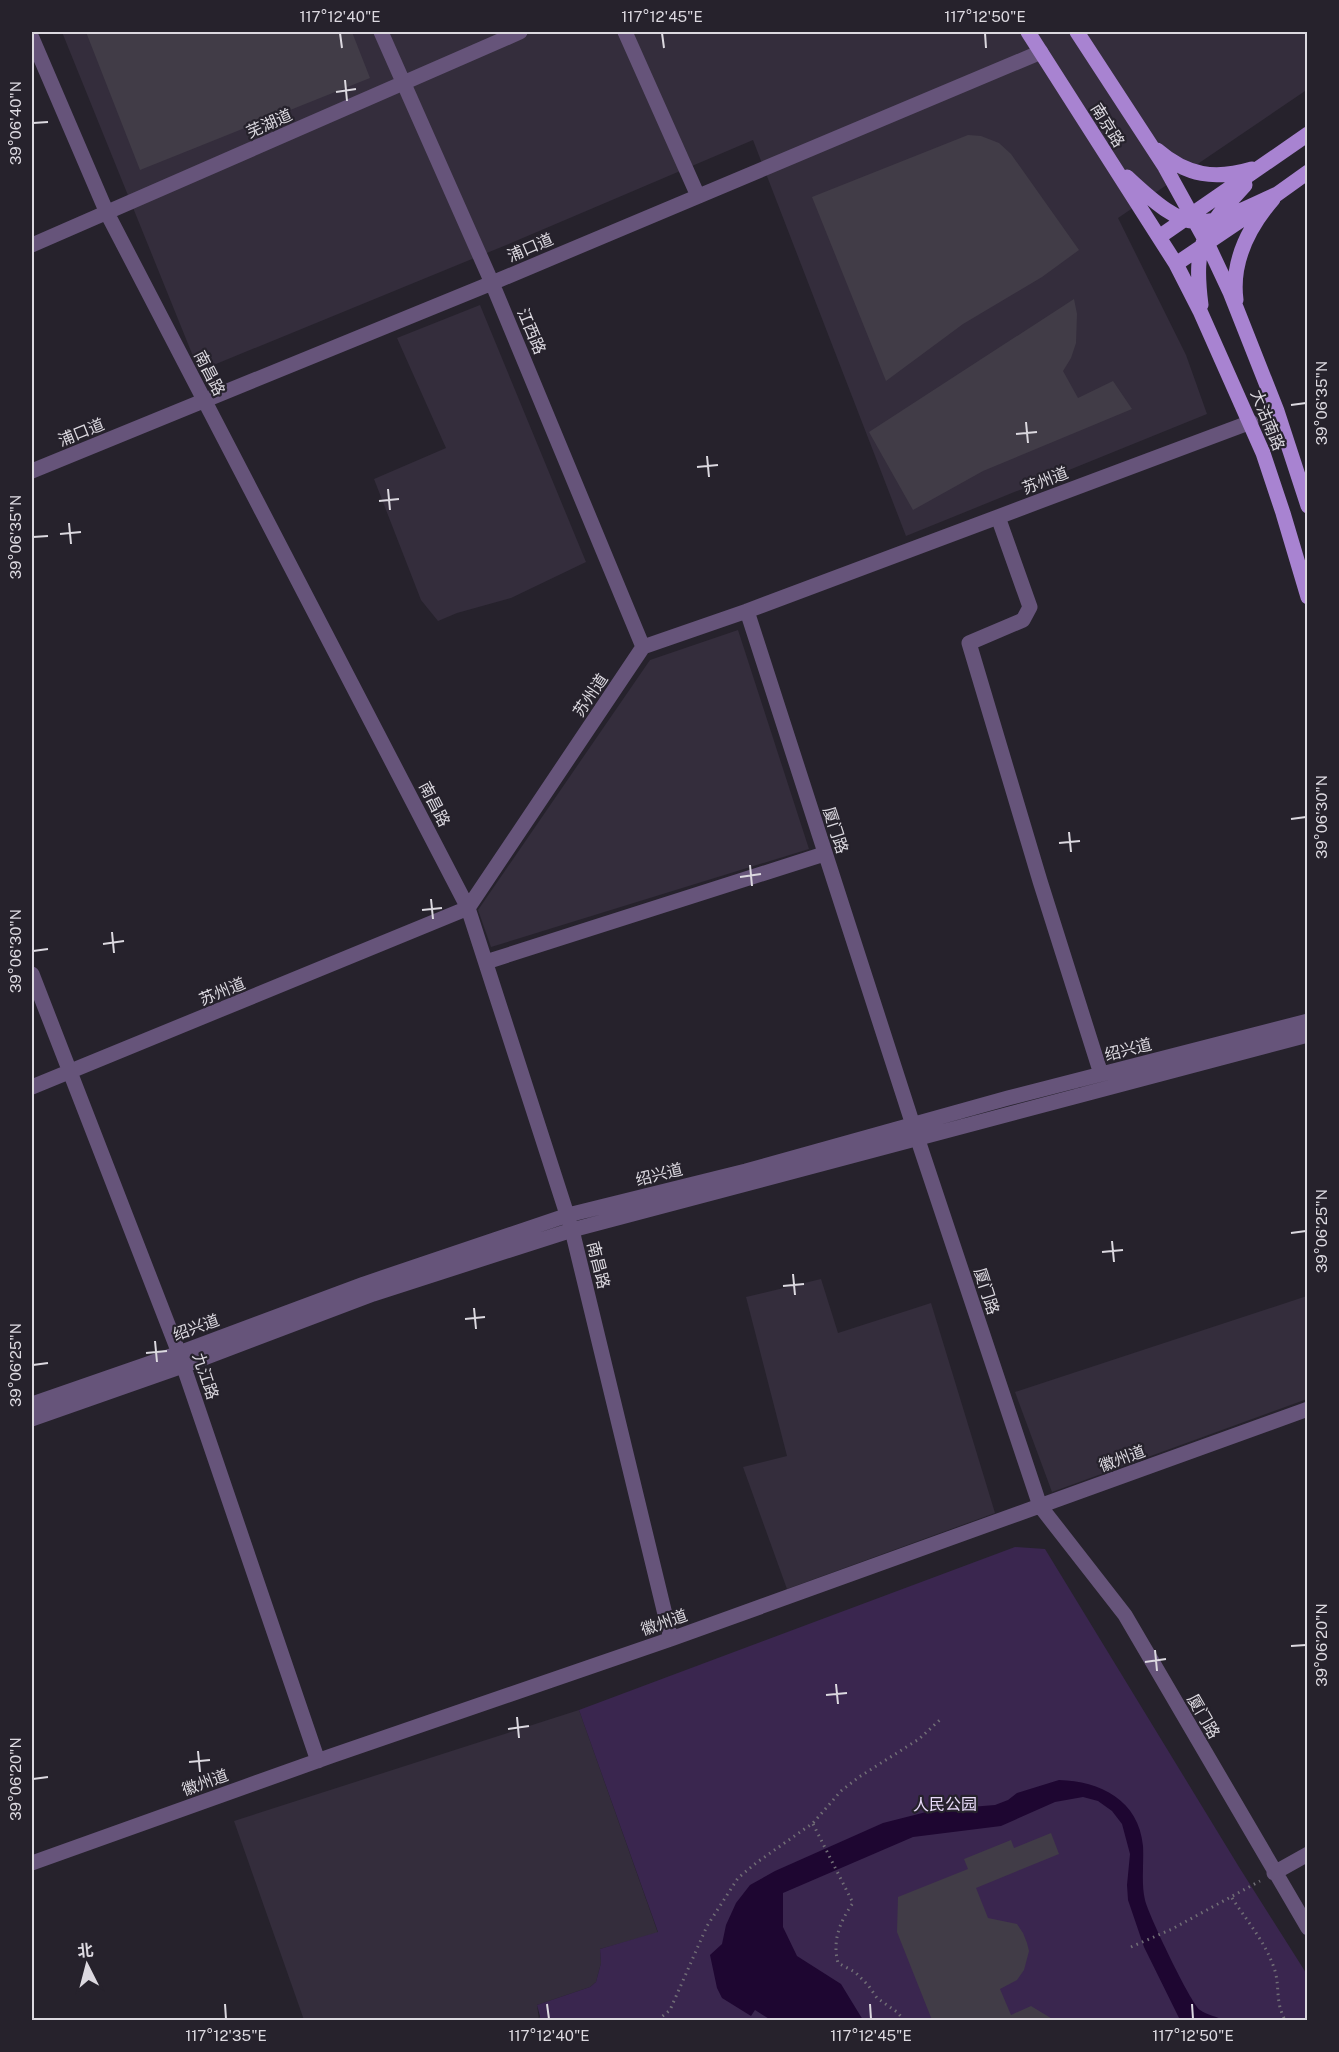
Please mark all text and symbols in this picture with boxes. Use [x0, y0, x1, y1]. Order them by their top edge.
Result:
text: 117°12'40"E [299, 8, 381, 25]
text: 117°12'45"E [621, 8, 703, 25]
text: 117°12'50"E [944, 8, 1026, 25]
text: 39°06'40"N [7, 81, 24, 165]
street label: 南京路 [1087, 100, 1128, 151]
street label: 芜湖道 [243, 105, 295, 142]
street label: 浦口道 [504, 229, 556, 266]
street label: 江西路 [513, 305, 550, 357]
street label: 南昌路 [190, 348, 229, 399]
text: 39°06'35"N [1313, 361, 1330, 445]
street label: 大沽南路 [1247, 387, 1288, 453]
street label: 浦口道 [55, 415, 107, 450]
street label: 苏州道 [1019, 463, 1071, 498]
text: 39°06'35"N [7, 495, 24, 579]
street label: 苏州道 [569, 670, 612, 720]
text: 39°06'30"N [1313, 775, 1330, 859]
street label: 南昌路 [415, 779, 454, 830]
street label: 厦门路 [819, 804, 852, 856]
text: 39°06'30"N [7, 909, 24, 993]
street label: 苏州道 [196, 974, 248, 1009]
street label: 绍兴道 [1103, 1034, 1154, 1065]
street label: 绍兴道 [634, 1159, 685, 1190]
text: 39°06'25"N [1313, 1189, 1330, 1273]
street label: 南昌路 [583, 1240, 614, 1291]
street label: 厦门路 [970, 1265, 1003, 1317]
street label: 绍兴道 [170, 1310, 222, 1345]
text: 39°06'25"N [7, 1323, 24, 1407]
street label: 九江路 [189, 1350, 222, 1402]
street label: 徽州道 [1096, 1441, 1148, 1476]
text: 39°06'20"N [1313, 1603, 1330, 1687]
street label: 徽州道 [638, 1606, 690, 1639]
street label: 厦门路 [1183, 1691, 1224, 1742]
text: 39°06'20"N [7, 1737, 24, 1821]
street label: 徽州道 [179, 1765, 231, 1800]
park label: 人民公园 [913, 1795, 977, 1814]
north arrow [57, 1935, 117, 1995]
text: 北 [77, 1940, 94, 1961]
text: 117°12'35"E [185, 2027, 267, 2044]
text: 117°12'40"E [508, 2027, 590, 2044]
text: 117°12'45"E [830, 2027, 912, 2044]
text: 117°12'50"E [1152, 2027, 1234, 2044]

